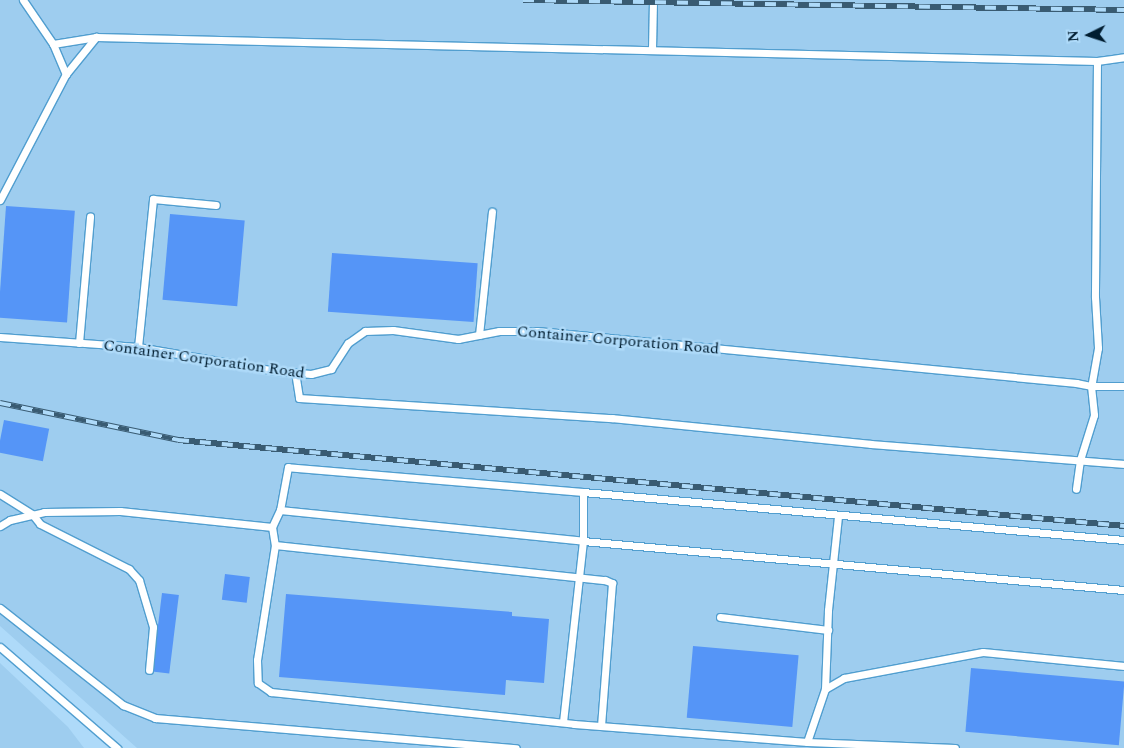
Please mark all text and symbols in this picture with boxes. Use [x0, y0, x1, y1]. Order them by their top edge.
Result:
north arrow [1064, 10, 1114, 60]
text: N [1063, 30, 1084, 43]
street label: Container Corporation Road [516, 322, 720, 358]
street label: Container Corporation Road [102, 335, 306, 383]

